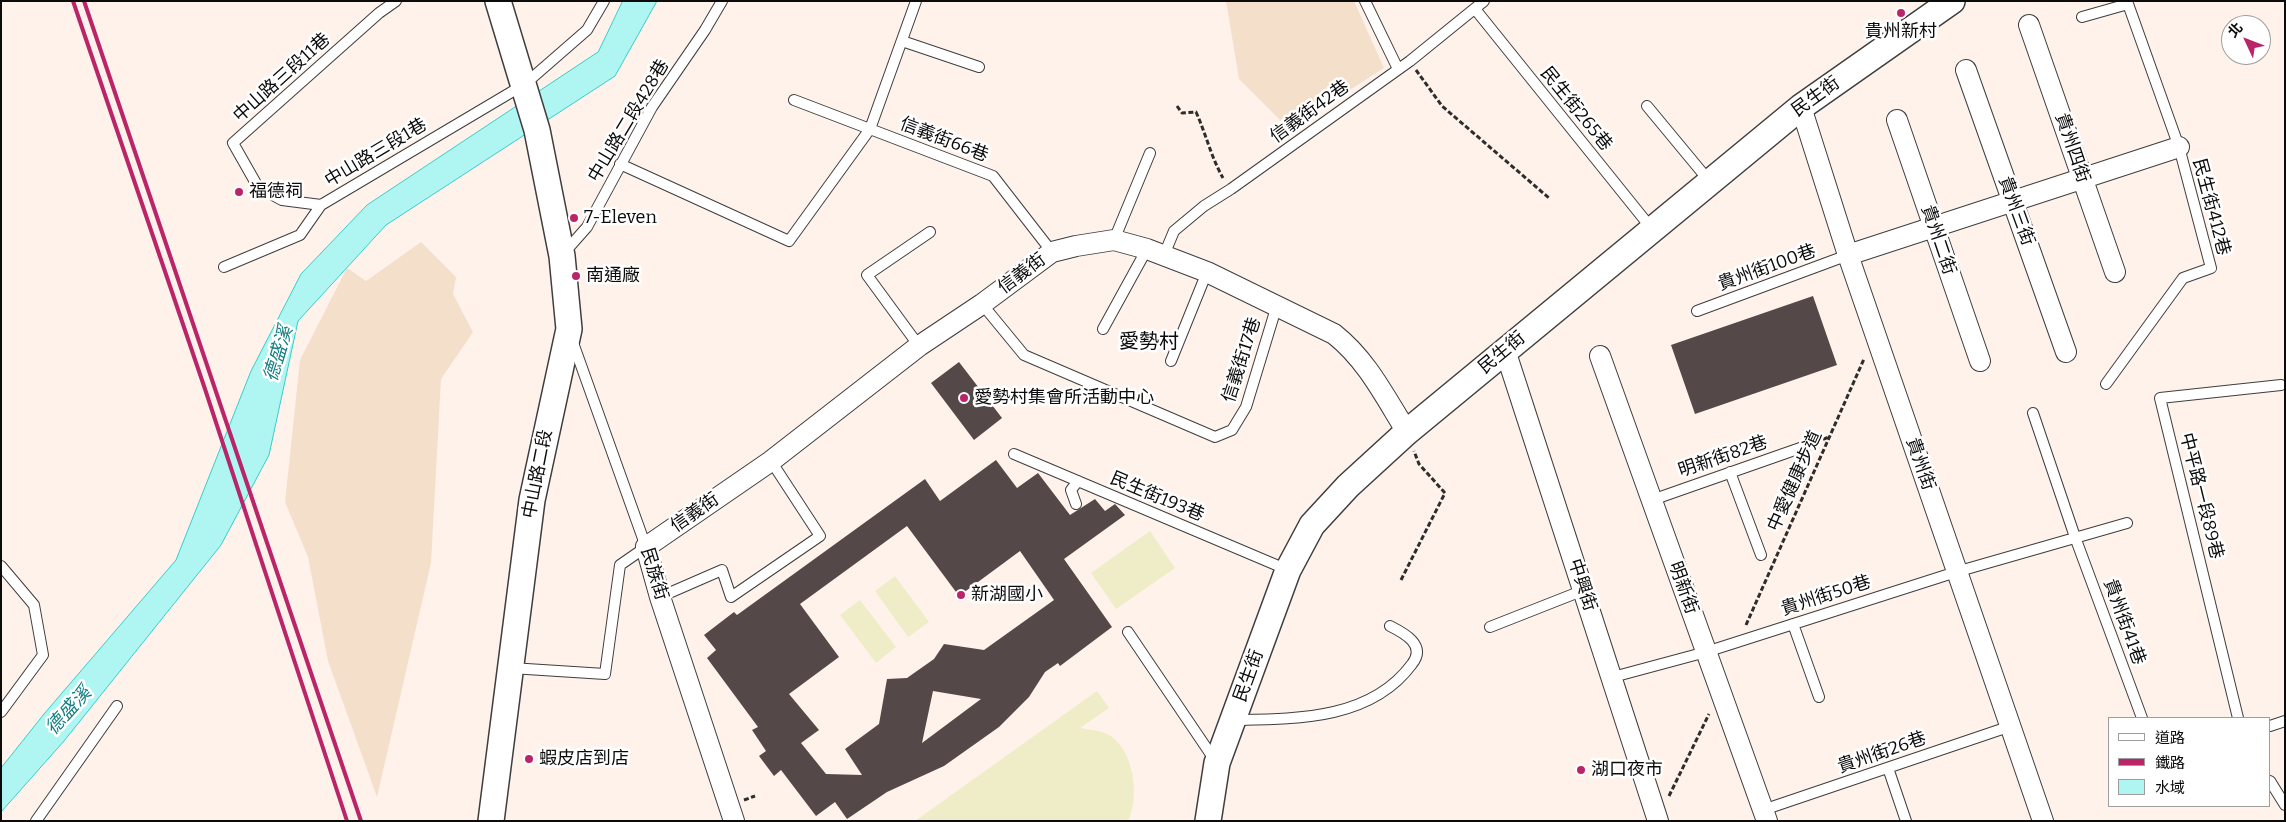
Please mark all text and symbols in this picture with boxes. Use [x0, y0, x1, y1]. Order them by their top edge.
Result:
marker: 貴州新村 [1895, 7, 1907, 19]
north arrow [2221, 15, 2271, 65]
text: 北 [2224, 19, 2246, 41]
place label: 貴州新村 [1865, 21, 1937, 43]
street label: 中山路三段11巷 [229, 29, 335, 127]
street label: 中山路二段428巷 [584, 56, 674, 186]
street label: 民生街265巷 [1536, 63, 1616, 155]
street label: 民生街 [1788, 72, 1844, 122]
street label: 信義街42巷 [1266, 76, 1354, 148]
street label: 貴州四街 [2050, 110, 2094, 186]
street label: 信義街66巷 [897, 113, 991, 167]
street label: 中山路三段1巷 [321, 114, 431, 192]
street label: 民生街412巷 [2188, 156, 2234, 258]
street label: 貴州三街 [1994, 173, 2038, 249]
place label: 福德祠 [249, 181, 303, 203]
marker: 福德祠 [233, 186, 245, 198]
street label: 貴州二街 [1916, 202, 1960, 278]
place label: 7-Eleven [584, 207, 657, 229]
marker: 7-Eleven [568, 212, 580, 224]
street label: 貴州街100巷 [1715, 240, 1819, 296]
street label: 信義街 [994, 249, 1050, 299]
place label: 南通廠 [586, 265, 640, 287]
marker: 南通廠 [570, 270, 582, 282]
street label: 信義街17巷 [1218, 315, 1266, 405]
water label: 德盛溪 [260, 323, 298, 385]
street label: 民生街 [1474, 327, 1530, 379]
district label: 愛勢村 [1119, 330, 1179, 354]
place label: 愛勢村集會所活動中心 [974, 387, 1154, 409]
marker: 愛勢村集會所活動中心 [958, 392, 970, 404]
street label: 中愛健康步道 [1763, 427, 1827, 535]
street label: 中山路二段 [519, 428, 557, 520]
street label: 中平路一段89巷 [2175, 431, 2227, 561]
street label: 明新街82巷 [1676, 432, 1770, 482]
street label: 貴州街 [1901, 435, 1939, 493]
street label: 民生街193巷 [1107, 468, 1207, 526]
street label: 信義街 [667, 489, 723, 537]
street label: 民族街 [636, 545, 672, 603]
street label: 中興街 [1563, 556, 1601, 614]
street label: 明新街 [1664, 559, 1702, 617]
street label: 貴州街50巷 [1778, 571, 1874, 621]
street label: 貴州街41巷 [2098, 576, 2150, 668]
place label: 新湖國小 [971, 584, 1043, 606]
marker: 新湖國小 [955, 589, 967, 601]
street label: 民生街 [1230, 647, 1268, 705]
water label: 德盛溪 [41, 682, 97, 740]
legend [2108, 717, 2271, 807]
street label: 貴州街26巷 [1835, 728, 1929, 778]
text: 道路 [2155, 729, 2185, 747]
place label: 蝦皮店到店 [539, 748, 629, 770]
marker: 蝦皮店到店 [523, 753, 535, 765]
text: 鐵路 [2155, 754, 2185, 772]
place label: 湖口夜市 [1591, 759, 1663, 781]
marker: 湖口夜市 [1575, 764, 1587, 776]
text: 水域 [2155, 779, 2185, 797]

